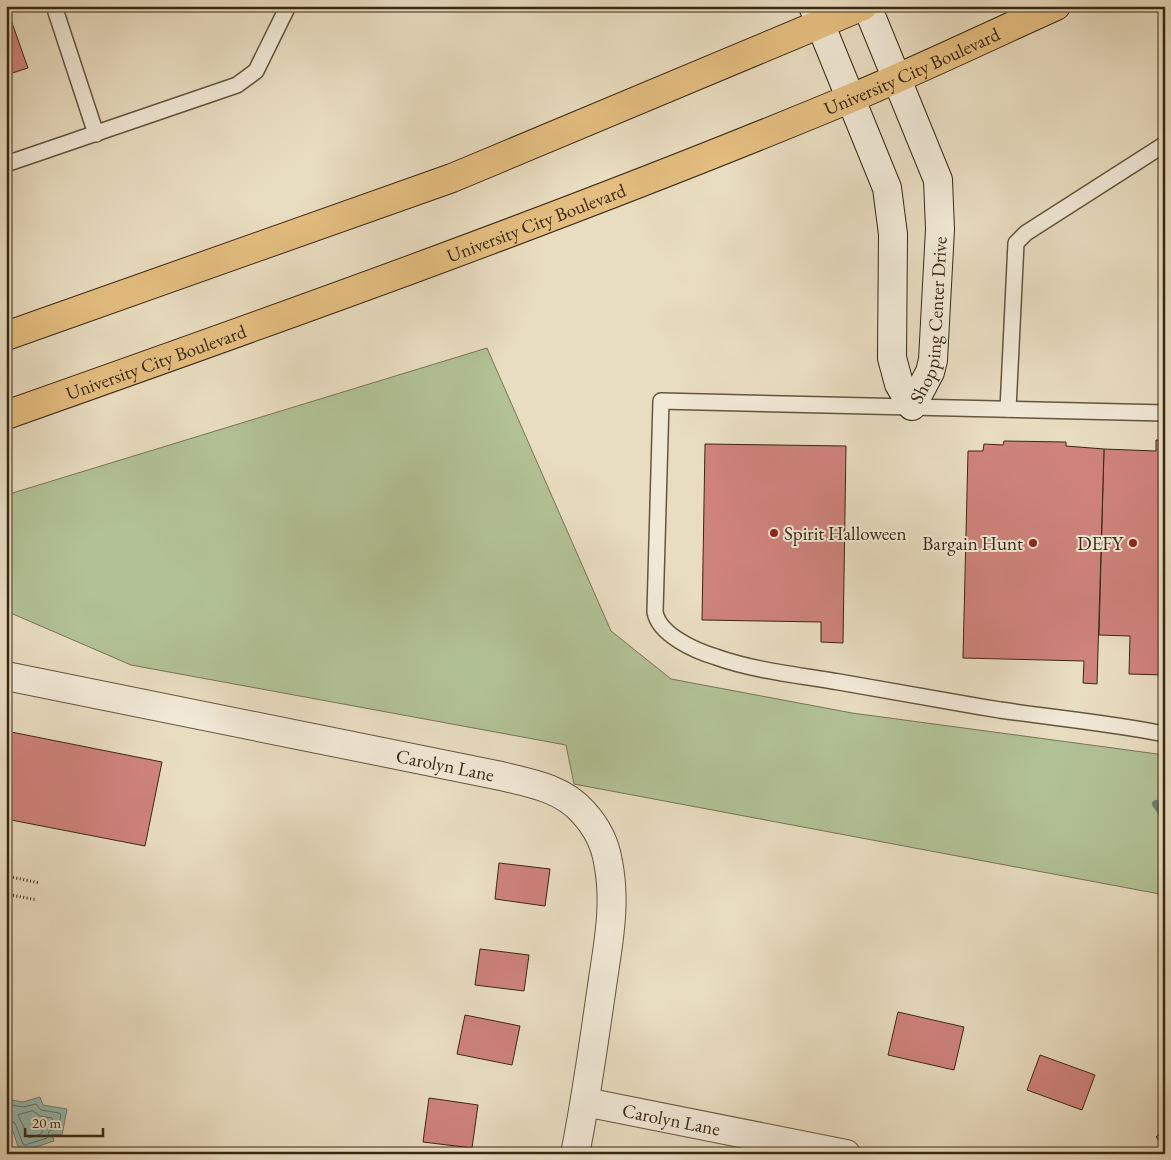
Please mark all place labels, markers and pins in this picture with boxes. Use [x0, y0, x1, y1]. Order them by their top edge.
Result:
place label: Spirit Halloween [784, 521, 907, 546]
marker: Spirit Halloween [768, 527, 780, 539]
place label: Bargain Hunt [922, 531, 1023, 556]
place label: DEFY [1077, 531, 1124, 556]
marker: Bargain Hunt [1027, 537, 1039, 549]
marker: DEFY [1127, 537, 1139, 549]

